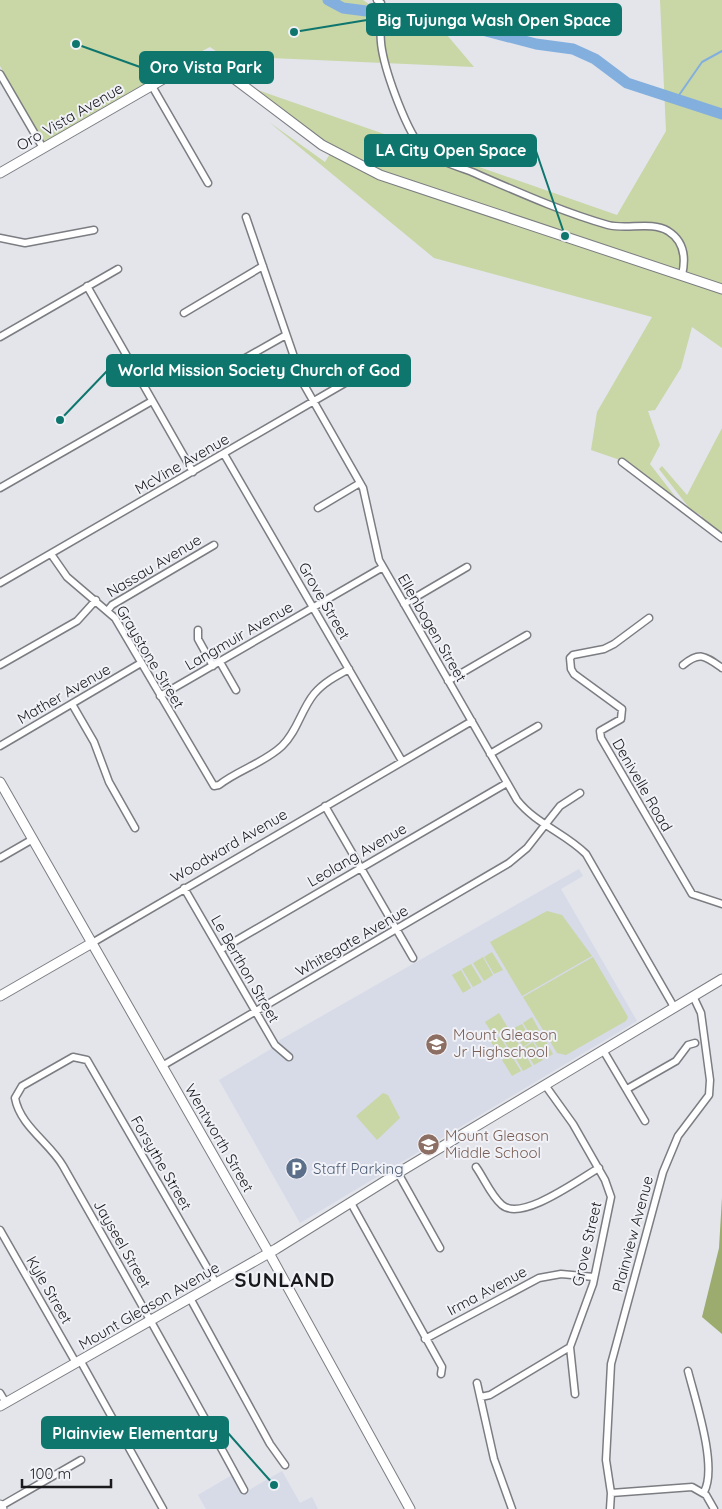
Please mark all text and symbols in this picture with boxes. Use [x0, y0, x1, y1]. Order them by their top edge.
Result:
callout: Big Tujunga Wash Open Space [367, 4, 621, 35]
text: Big Tujunga Wash Open Space [377, 10, 611, 30]
callout: Oro Vista Park [140, 52, 273, 83]
text: Oro Vista Park [150, 57, 262, 77]
street label: Oro Vista Avenue [13, 78, 126, 155]
callout: LA City Open Space [365, 135, 536, 166]
text: LA City Open Space [376, 140, 526, 160]
callout: World Mission Society Church of God [107, 355, 410, 386]
text: World Mission Society Church of God [118, 360, 400, 380]
street label: McVine Avenue [131, 429, 232, 498]
street label: Nassau Avenue [103, 530, 205, 601]
street label: Grove Street [295, 559, 354, 643]
street label: Ellenbogen Street [394, 570, 471, 685]
street label: Langmuir Avenue [181, 597, 296, 674]
street label: Graystone Street [112, 602, 189, 712]
street label: Mather Avenue [14, 659, 114, 728]
street label: Denivelle Road [608, 735, 677, 835]
street label: Woodward Avenue [167, 804, 291, 887]
street label: Leolang Avenue [304, 818, 410, 891]
street label: Whitegate Avenue [292, 901, 411, 981]
street label: Le Berthon Street [207, 912, 284, 1026]
place label: Mount Gleason Jr Highschool [453, 1025, 557, 1061]
school or university icon: Mount Gleason Jr Highschool [425, 1032, 449, 1056]
street label: Wentworth Street [181, 1080, 258, 1195]
street label: Forsythe Street [127, 1112, 196, 1213]
place label: Mount Gleason Middle School [445, 1126, 549, 1162]
school or university icon: Mount Gleason Middle School [417, 1133, 441, 1157]
parking icon: Staff Parking [285, 1157, 309, 1181]
place label: Staff Parking [313, 1159, 404, 1178]
street label: Plainview Avenue [608, 1174, 657, 1294]
street label: Jayseel Street [90, 1196, 155, 1291]
street label: Grove Street [568, 1200, 605, 1288]
street label: Kyle Street [22, 1252, 76, 1327]
street label: Mount Gleason Avenue [75, 1257, 223, 1354]
street label: Irma Avenue [444, 1262, 530, 1320]
district label: SUNLAND [235, 1267, 335, 1292]
callout: Plainview Elementary [42, 1417, 228, 1448]
text: Plainview Elementary [52, 1423, 218, 1443]
scale bar [22, 1456, 111, 1488]
text: 100 m [30, 1464, 71, 1483]

